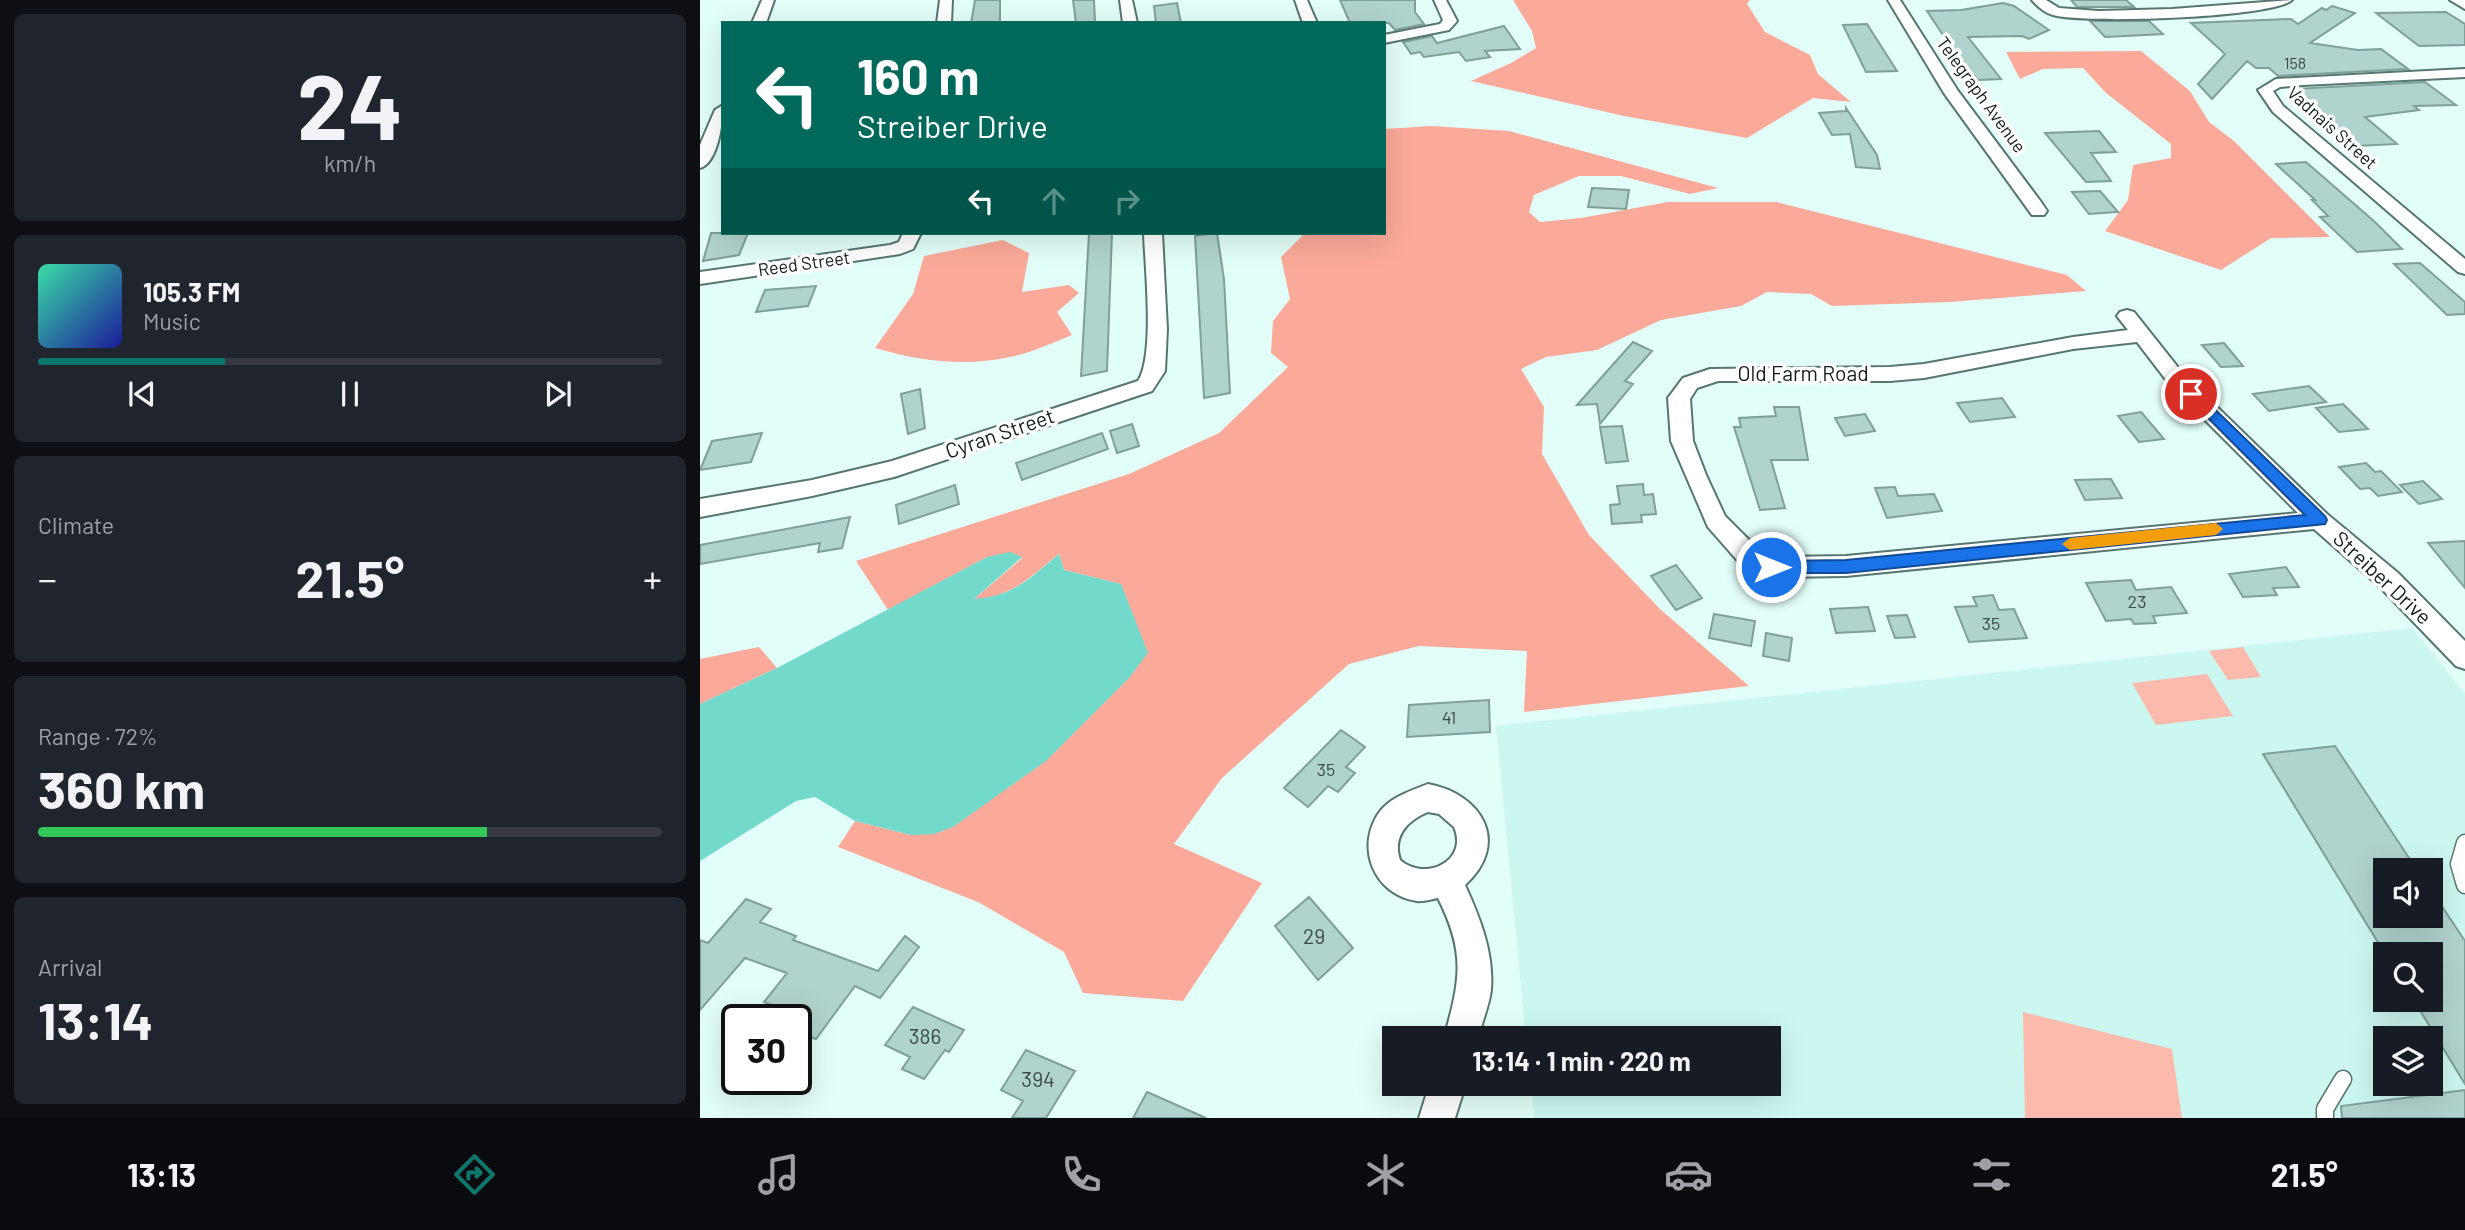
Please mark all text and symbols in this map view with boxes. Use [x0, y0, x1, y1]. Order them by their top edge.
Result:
street label: Telegraph Avenue [1932, 32, 2031, 157]
text: 160 m [857, 46, 979, 105]
text: 24 [297, 49, 403, 158]
icon: left [742, 49, 833, 140]
house number: 158 [2284, 53, 2306, 72]
street label: Vadnais Street [2283, 81, 2382, 173]
text: Streiber Drive [857, 106, 1048, 144]
text: km/h [324, 149, 376, 177]
icon: left [962, 182, 1000, 220]
icon: ahead [1035, 182, 1073, 220]
icon: right [1108, 182, 1146, 220]
street label: Reed Street [756, 246, 851, 280]
text: 105.3 FM [143, 276, 240, 307]
text: Music [143, 307, 201, 335]
street label: Old Farm Road [1737, 360, 1869, 385]
pin [2161, 364, 2221, 424]
icon: previous [123, 375, 161, 413]
icon: pause [331, 375, 369, 413]
icon: next [539, 375, 577, 413]
icon: arrive [2172, 375, 2210, 413]
street label: Cyran Street [942, 402, 1057, 463]
text: Climate [38, 511, 114, 539]
street label: Streiber Drive [2329, 525, 2437, 629]
position arrow [1734, 530, 1808, 604]
text: 21.5° [296, 546, 404, 608]
text: − [38, 555, 57, 601]
text: + [643, 555, 662, 601]
house number: 23 [2128, 590, 2146, 612]
house number: 35 [1982, 612, 2000, 634]
house number: 41 [1442, 706, 1456, 728]
text: Range · 72% [38, 722, 158, 750]
text: 360 km [38, 757, 205, 819]
house number: 35 [1317, 758, 1335, 780]
map controls [2373, 858, 2443, 1096]
button: sound [2373, 858, 2443, 928]
house number: 29 [1303, 923, 1325, 948]
button: search [2373, 942, 2443, 1012]
text: Arrival [38, 953, 102, 981]
text: 13:14 [38, 988, 153, 1050]
speed limit sign: 30 [721, 1004, 812, 1095]
house number: 386 [909, 1023, 941, 1048]
button: layers [2373, 1026, 2443, 1096]
text: 13:14 · 1 min · 220 m [1472, 1045, 1691, 1076]
house number: 394 [1021, 1066, 1055, 1091]
icon: directions [450, 1150, 499, 1199]
icon: music [754, 1150, 803, 1199]
icon: phone [1057, 1150, 1106, 1199]
icon: climate [1361, 1150, 1410, 1199]
icon: car [1664, 1150, 1713, 1199]
icon: filters [1967, 1150, 2016, 1199]
text: 13:13 [127, 1155, 196, 1193]
text: 21.5° [2271, 1155, 2338, 1193]

